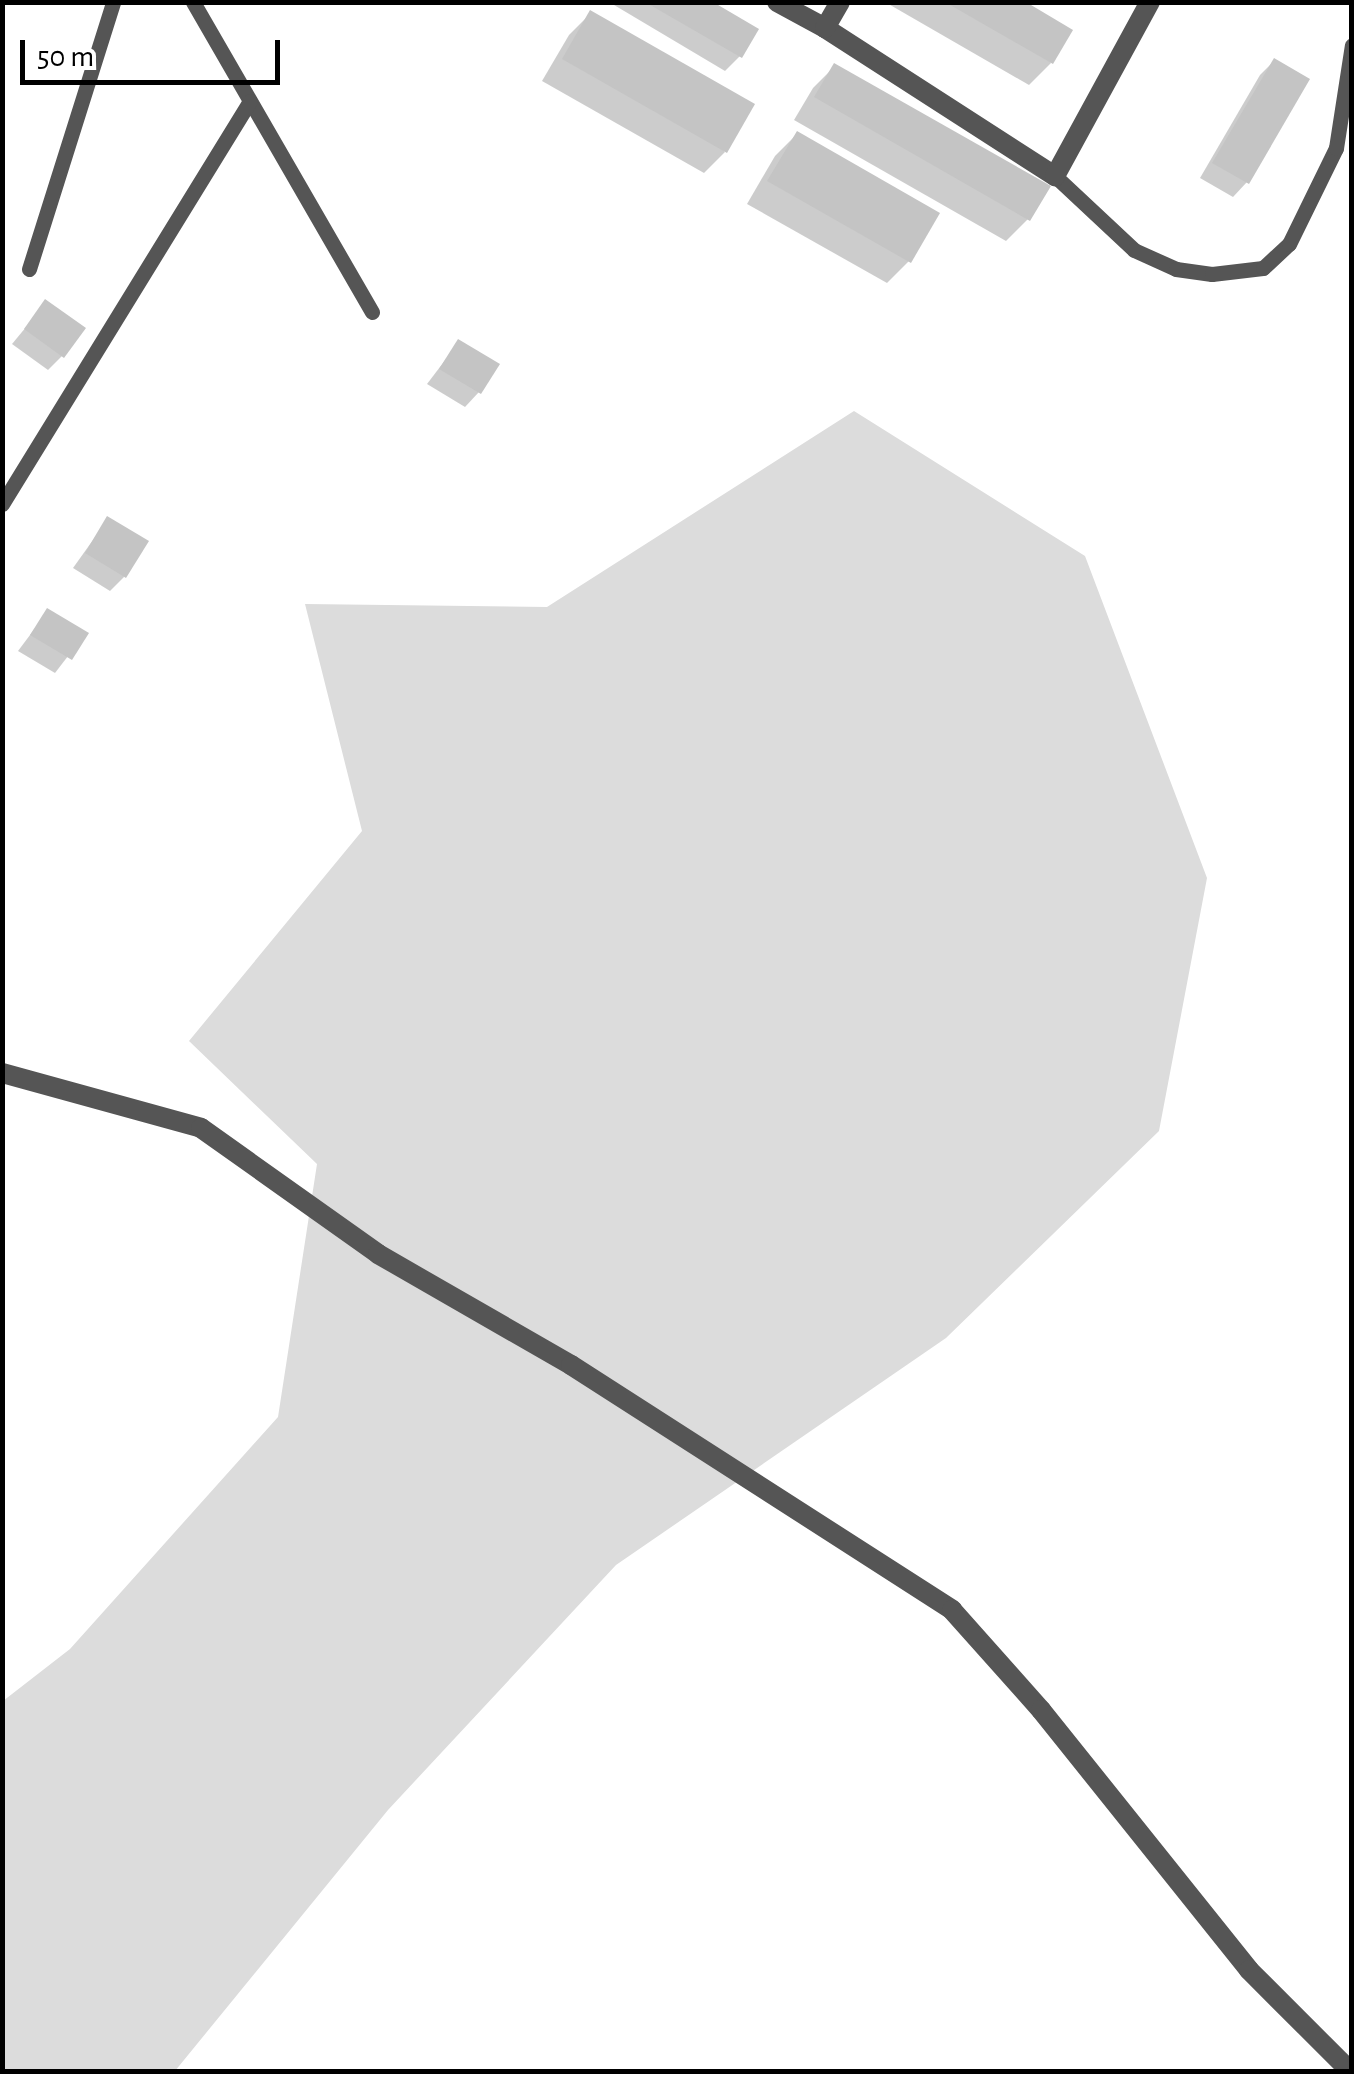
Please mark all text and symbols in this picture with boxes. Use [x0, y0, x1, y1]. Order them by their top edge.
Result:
scale bar [25, 20, 285, 82]
text: 50 m [37, 42, 94, 72]

